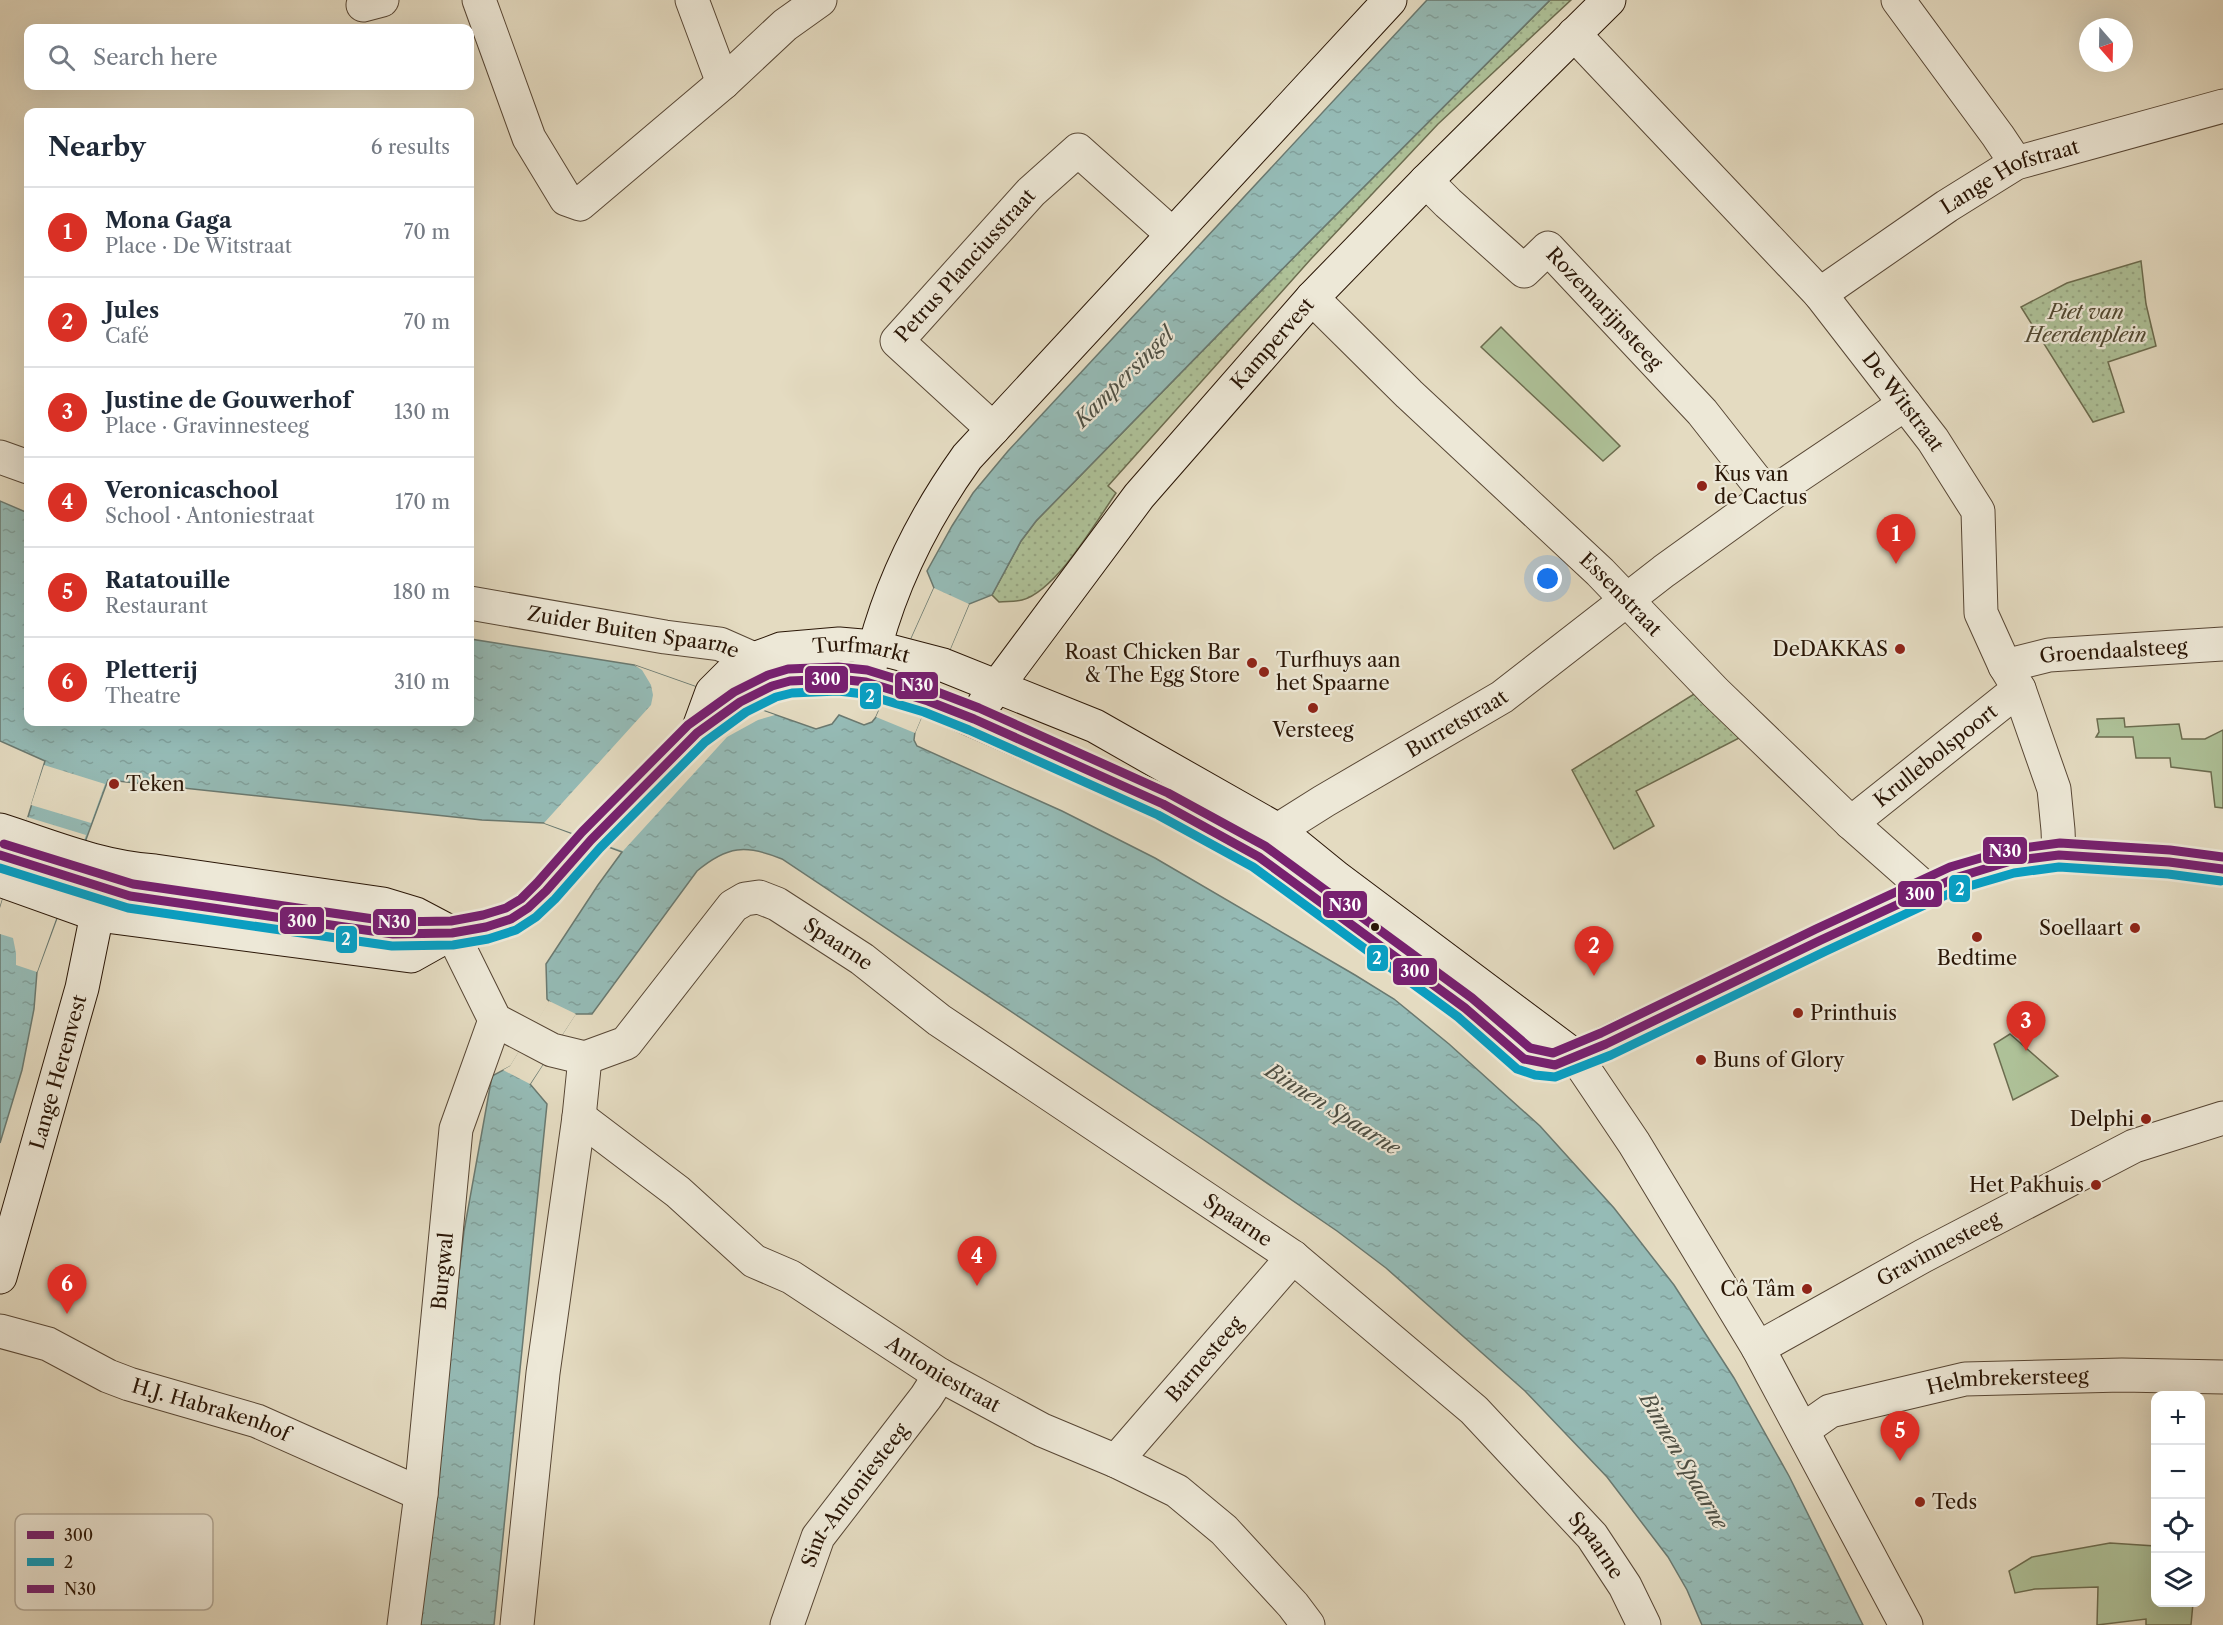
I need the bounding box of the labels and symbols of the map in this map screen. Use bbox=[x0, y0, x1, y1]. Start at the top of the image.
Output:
north arrow bbox=[2079, 18, 2133, 72]
street label: Lange Hofstraat bbox=[1936, 134, 2082, 219]
street label: Petrus Planciusstraat bbox=[890, 184, 1040, 347]
street label: Rozemarijnsteeg bbox=[1541, 242, 1668, 375]
street label: Kampervest bbox=[1226, 293, 1319, 394]
park label: Piet van Heerdenplein bbox=[2023, 300, 2147, 347]
water label: Kampersingel bbox=[1068, 320, 1181, 433]
street label: De Witstraat bbox=[1857, 347, 1949, 456]
place label: Kus van de Cactus bbox=[1714, 462, 1807, 509]
marker: Kus van de Cactus bbox=[1695, 479, 1709, 493]
pin: 1 bbox=[1876, 514, 1916, 564]
street label: Essenstraat bbox=[1575, 547, 1667, 641]
your location bbox=[1533, 564, 1562, 593]
street label: Zuider Buiten Spaarne bbox=[526, 601, 743, 663]
street label: Turfmarkt bbox=[811, 632, 912, 668]
street label: Groendaalsteeg bbox=[2037, 634, 2189, 669]
place label: DeDAKKAS bbox=[1773, 637, 1888, 661]
place label: Roast Chicken Bar & The Egg Store bbox=[1064, 640, 1241, 687]
marker: DeDAKKAS bbox=[1893, 642, 1907, 656]
place label: Turfhuys aan het Spaarne bbox=[1276, 648, 1401, 695]
marker: Roast Chicken Bar & The Egg Store bbox=[1245, 656, 1259, 670]
line badge: 300 bbox=[804, 665, 849, 694]
marker: Turfhuys aan het Spaarne bbox=[1257, 665, 1271, 679]
text: 300 bbox=[811, 669, 841, 689]
line badge: N30 bbox=[894, 671, 939, 700]
text: N30 bbox=[900, 675, 934, 695]
line badge: 2 bbox=[859, 682, 882, 710]
street label: Burretstraat bbox=[1402, 685, 1513, 762]
text: 2 bbox=[865, 686, 875, 706]
street label: Krullebolspoort bbox=[1869, 699, 2002, 812]
marker: Versteeg bbox=[1306, 701, 1320, 715]
place label: Versteeg bbox=[1272, 718, 1354, 742]
place label: Teken bbox=[126, 772, 185, 796]
marker: Teken bbox=[107, 777, 121, 791]
line badge: N30 bbox=[1982, 836, 2028, 865]
text: N30 bbox=[1988, 841, 2022, 861]
line badge: 2 bbox=[1948, 874, 1971, 903]
text: 2 bbox=[1955, 879, 1965, 899]
line badge: 300 bbox=[1897, 880, 1943, 908]
text: 300 bbox=[1905, 884, 1935, 904]
line badge: N30 bbox=[1322, 890, 1368, 919]
text: N30 bbox=[1328, 895, 1362, 915]
line badge: 300 bbox=[279, 906, 325, 935]
line badge: N30 bbox=[372, 908, 417, 936]
text: 300 bbox=[287, 911, 317, 931]
text: N30 bbox=[377, 912, 411, 932]
street label: Spaarne bbox=[799, 913, 878, 975]
place label: Soellaart bbox=[2039, 916, 2123, 940]
unlabelled marker bbox=[1369, 921, 1381, 933]
marker: Soellaart bbox=[2128, 921, 2142, 935]
line badge: 2 bbox=[335, 925, 358, 954]
pin: 2 bbox=[1574, 926, 1614, 976]
text: 2 bbox=[341, 929, 351, 949]
marker: Bedtime bbox=[1970, 930, 1984, 944]
line badge: 2 bbox=[1366, 944, 1389, 972]
place label: Bedtime bbox=[1937, 946, 2017, 970]
text: 2 bbox=[1372, 948, 1382, 968]
line badge: 300 bbox=[1392, 957, 1438, 986]
text: 300 bbox=[1400, 961, 1430, 981]
street label: Lange Herenvest bbox=[25, 992, 91, 1152]
place label: Printhuis bbox=[1810, 1001, 1897, 1025]
pin: 3 bbox=[2006, 1002, 2046, 1051]
marker: Printhuis bbox=[1791, 1006, 1805, 1020]
place label: Buns of Glory bbox=[1713, 1048, 1845, 1072]
marker: Buns of Glory bbox=[1694, 1053, 1708, 1067]
water label: Binnen Spaarne bbox=[1259, 1057, 1406, 1161]
place label: Delphi bbox=[2070, 1107, 2134, 1131]
marker: Delphi bbox=[2139, 1112, 2153, 1126]
place label: Het Pakhuis bbox=[1969, 1173, 2084, 1197]
marker: Het Pakhuis bbox=[2089, 1178, 2103, 1192]
street label: Spaarne bbox=[1199, 1189, 1277, 1252]
street label: Gravinnesteeg bbox=[1873, 1206, 2005, 1291]
street label: Burgwal bbox=[427, 1231, 458, 1311]
pin: 4 bbox=[958, 1236, 996, 1286]
pin: 6 bbox=[48, 1264, 86, 1314]
place label: Cô Tâm bbox=[1720, 1277, 1795, 1301]
marker: Cô Tâm bbox=[1800, 1282, 1814, 1296]
street label: Barnesteeg bbox=[1161, 1311, 1248, 1407]
street label: Antoniestraat bbox=[881, 1330, 1005, 1417]
street label: Helmbrekersteeg bbox=[1924, 1364, 2089, 1400]
street label: H.J. Habrakenhof bbox=[129, 1373, 296, 1447]
water label: Binnen Spaarne bbox=[1634, 1386, 1734, 1535]
pin: 5 bbox=[1880, 1412, 1920, 1461]
street label: Sint-Antoniesteeg bbox=[796, 1418, 914, 1570]
place label: Teds bbox=[1932, 1490, 1977, 1514]
marker: Teds bbox=[1913, 1495, 1927, 1509]
street label: Spaarne bbox=[1564, 1507, 1629, 1583]
legend bbox=[15, 1514, 213, 1610]
text: 300 bbox=[64, 1525, 93, 1545]
text: 2 bbox=[64, 1552, 73, 1572]
text: N30 bbox=[64, 1579, 96, 1599]

